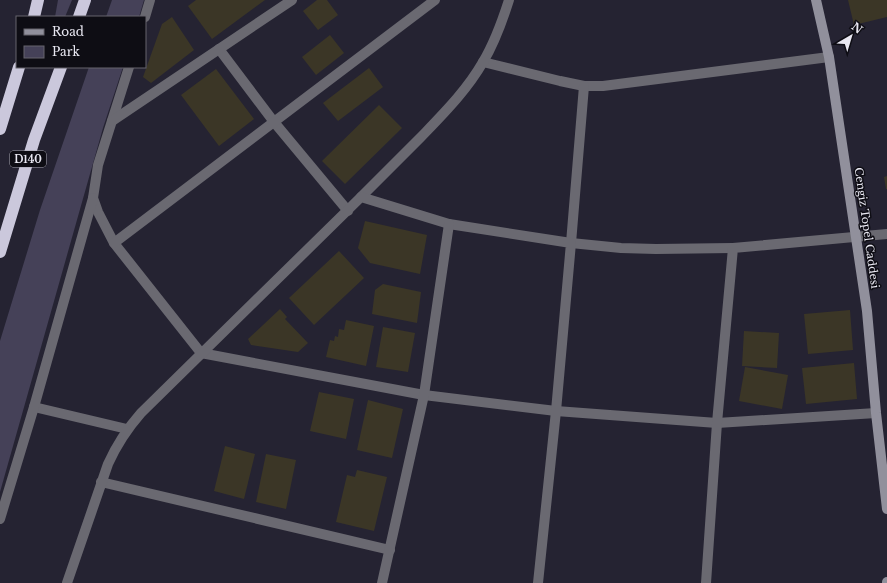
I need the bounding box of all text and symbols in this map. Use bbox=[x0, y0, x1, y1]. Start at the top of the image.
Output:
legend bbox=[16, 16, 146, 68]
north arrow bbox=[831, 16, 871, 56]
text: N bbox=[849, 19, 866, 37]
text: Road bbox=[52, 24, 84, 39]
text: Park bbox=[52, 44, 80, 59]
road number: D140 bbox=[10, 151, 46, 167]
street label: Cengiz Topel Caddesi bbox=[852, 167, 882, 290]

